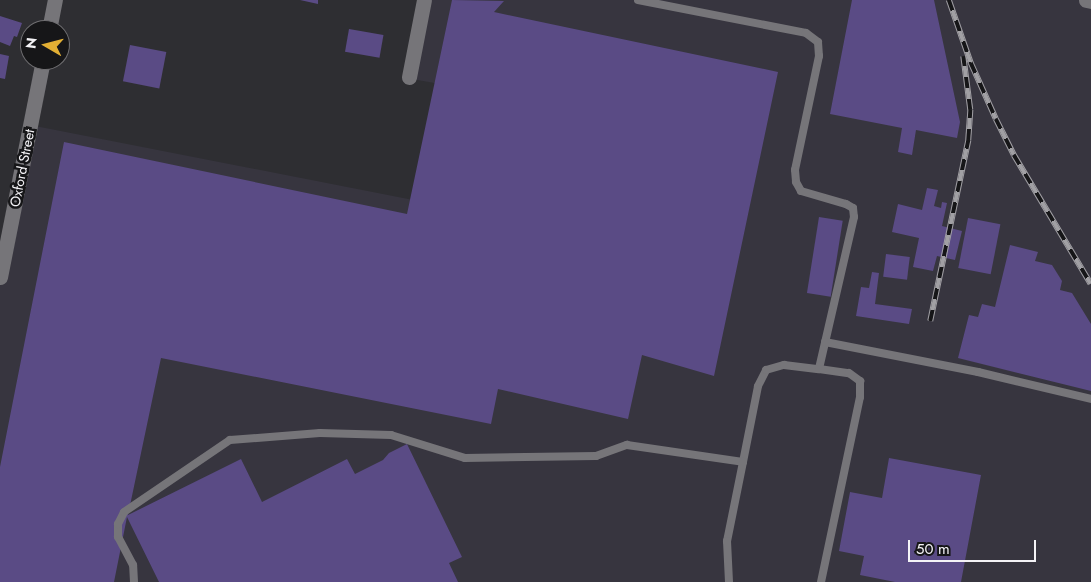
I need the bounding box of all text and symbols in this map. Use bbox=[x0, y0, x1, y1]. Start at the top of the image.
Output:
north arrow bbox=[20, 20, 70, 70]
text: N bbox=[20, 36, 42, 50]
street label: Oxford Street bbox=[6, 128, 38, 208]
scale bar bbox=[911, 530, 1038, 562]
text: 50 m bbox=[916, 538, 950, 560]

